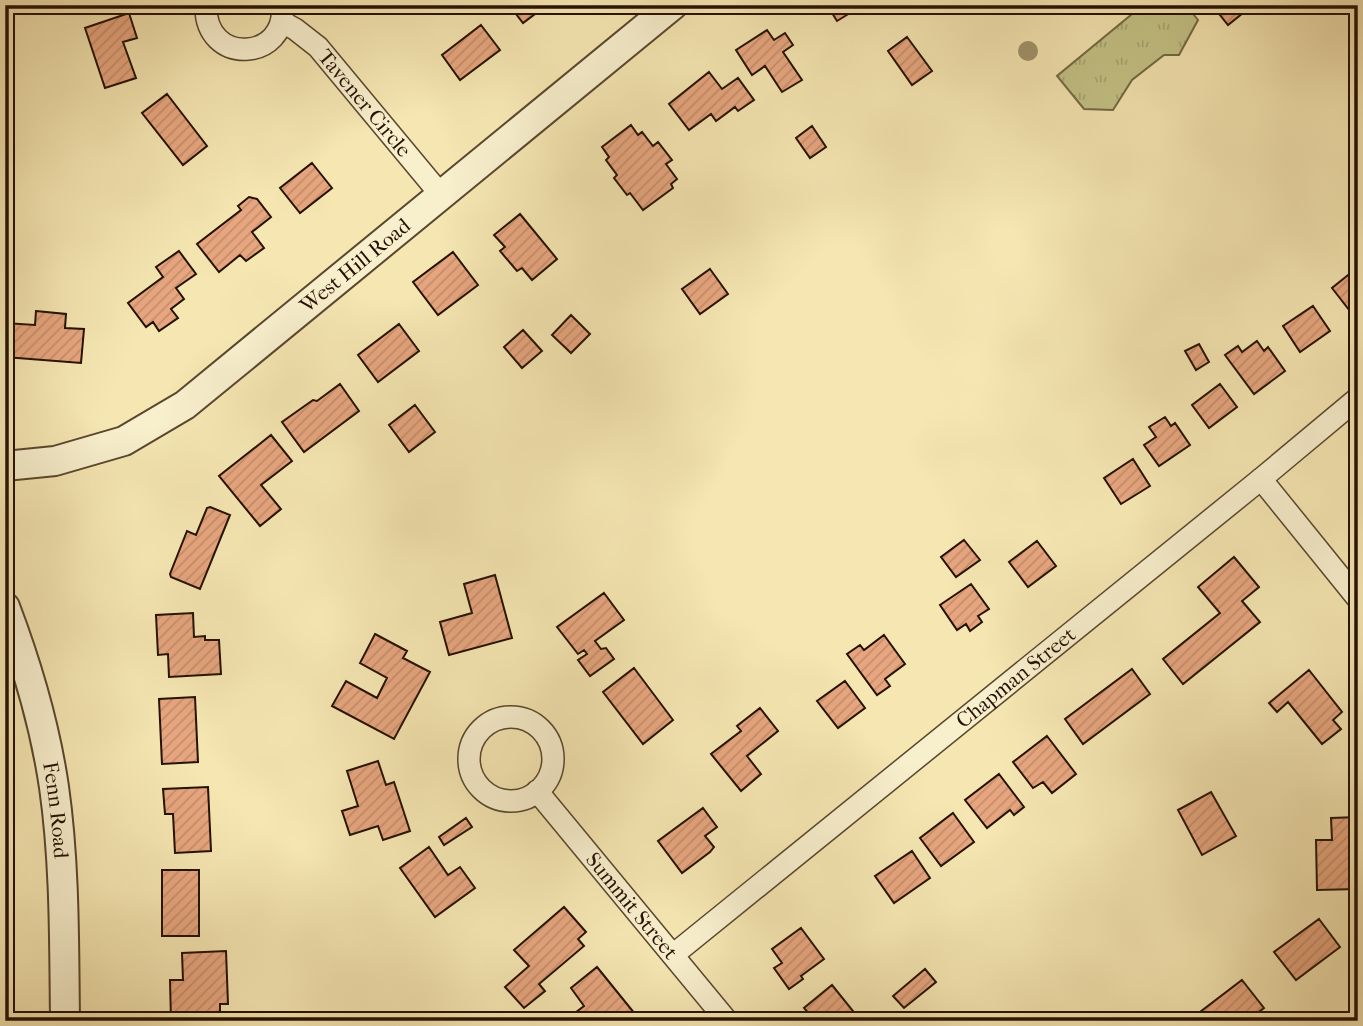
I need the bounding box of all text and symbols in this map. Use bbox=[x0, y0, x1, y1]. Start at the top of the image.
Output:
street label: Tavener Circle bbox=[313, 45, 416, 162]
street label: West Hill Road bbox=[295, 213, 416, 318]
street label: Chapman Street bbox=[951, 622, 1081, 733]
street label: Fenn Road bbox=[38, 760, 73, 860]
street label: Summit Street bbox=[581, 848, 683, 964]

